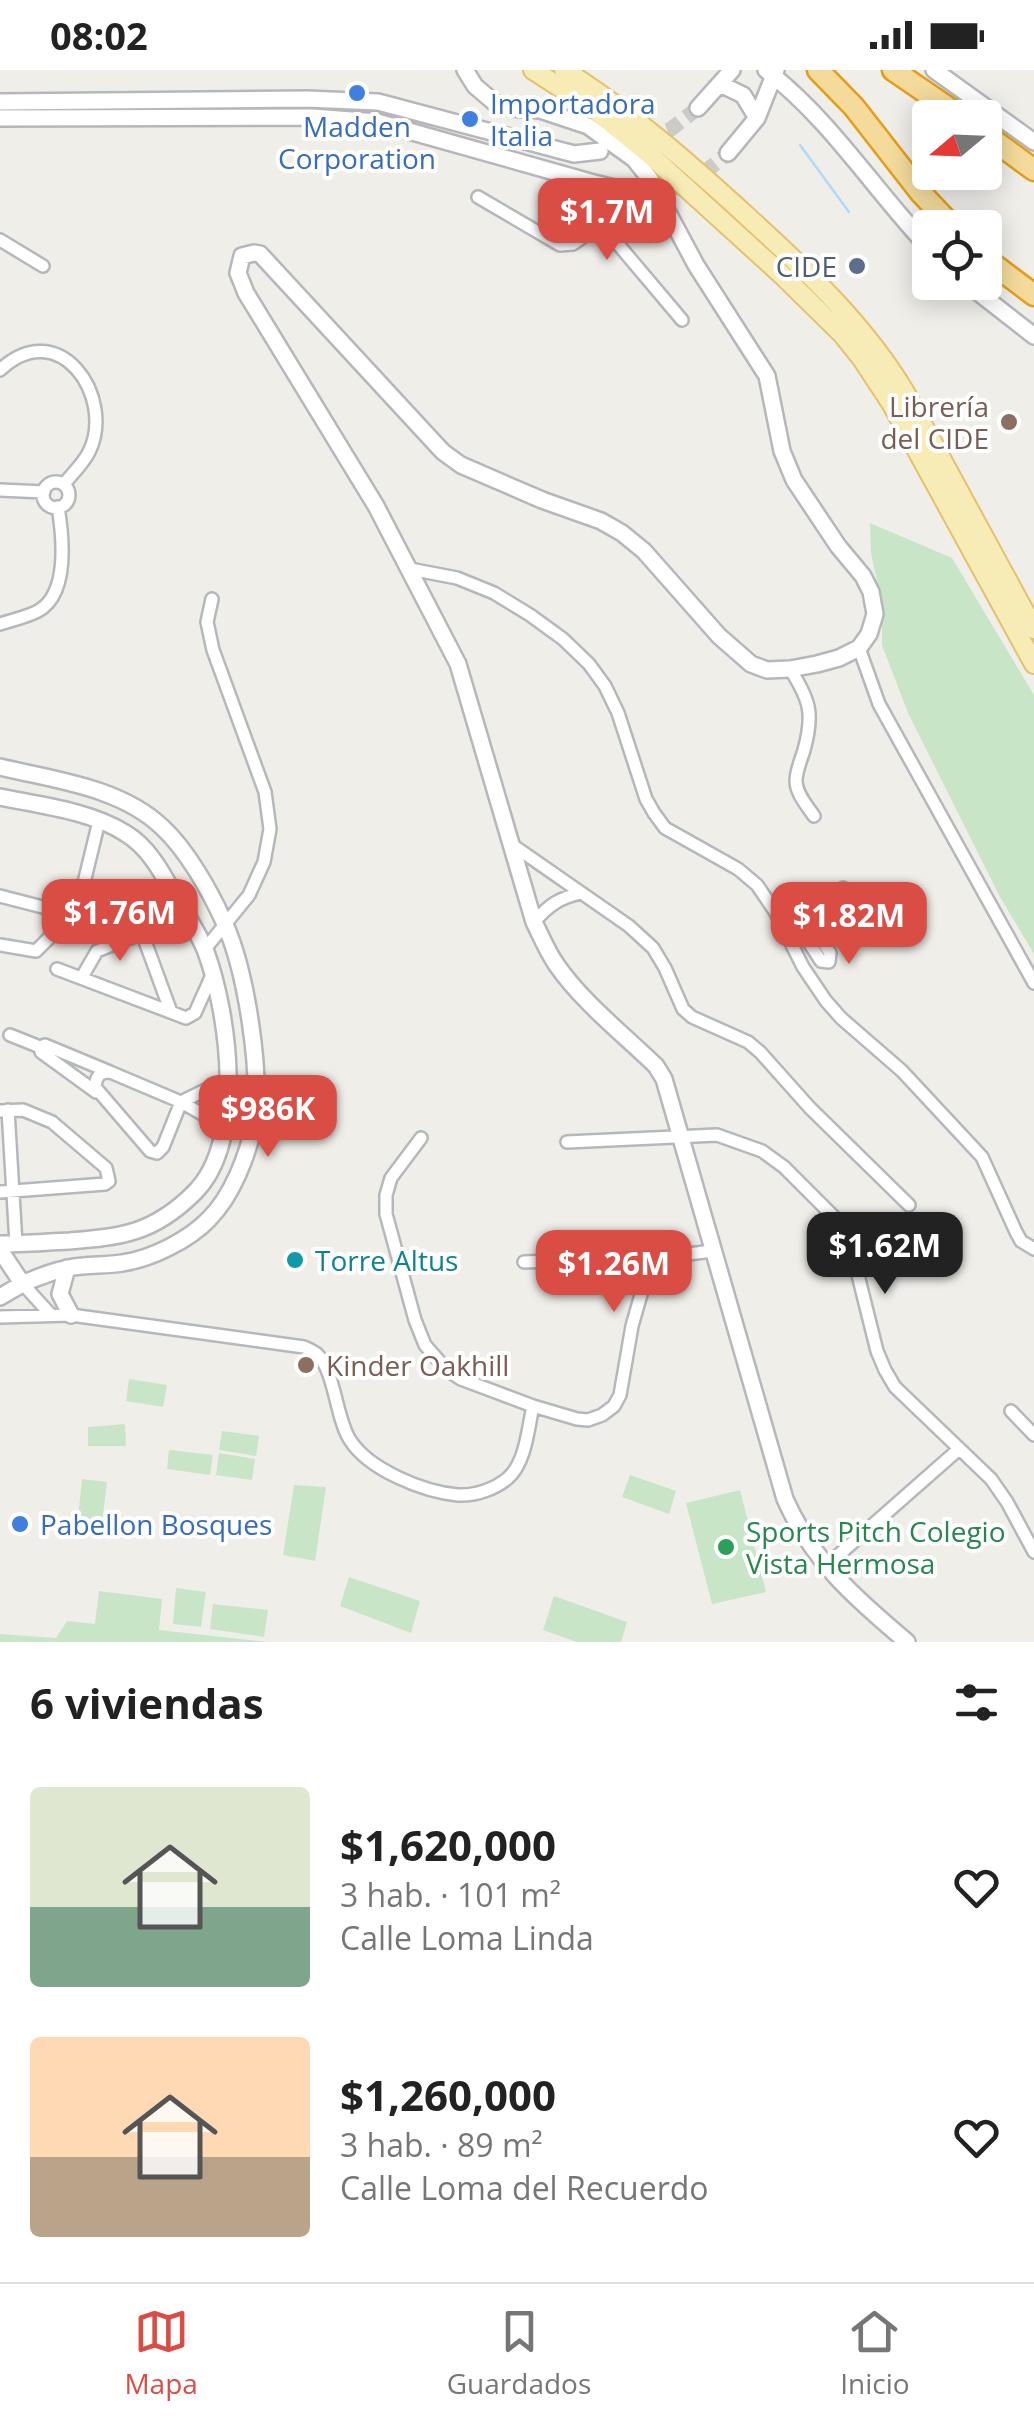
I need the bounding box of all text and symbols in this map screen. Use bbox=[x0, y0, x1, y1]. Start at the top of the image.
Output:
text: 08:02 bbox=[50, 9, 148, 61]
marker: Madden Corporation bbox=[346, 82, 368, 104]
place label: Importadora Italia bbox=[490, 84, 656, 154]
north arrow bbox=[912, 100, 1002, 190]
map controls bbox=[912, 100, 1002, 300]
place label: Madden Corporation bbox=[278, 107, 436, 177]
marker: Importadora Italia bbox=[459, 108, 481, 130]
pin: $1.7M bbox=[537, 178, 677, 263]
text: $1.7M bbox=[560, 189, 654, 232]
button: locate bbox=[912, 210, 1002, 300]
place label: CIDE bbox=[776, 247, 837, 285]
marker: CIDE bbox=[846, 255, 868, 277]
place label: Librería del CIDE bbox=[880, 387, 989, 457]
marker: Librería del CIDE bbox=[998, 411, 1020, 433]
pin: $1.76M bbox=[39, 879, 201, 964]
pin: $1.82M bbox=[768, 882, 930, 967]
text: $1.76M bbox=[64, 890, 176, 933]
text: $1.82M bbox=[793, 893, 905, 936]
pin: $986K bbox=[198, 1075, 338, 1160]
text: $986K bbox=[221, 1086, 315, 1129]
pin: $1.62M bbox=[804, 1212, 966, 1297]
text: $1.62M bbox=[829, 1223, 941, 1266]
pin: $1.26M bbox=[533, 1230, 695, 1315]
place label: Torre Altus bbox=[315, 1241, 458, 1279]
text: $1.26M bbox=[558, 1241, 670, 1284]
marker: Torre Altus bbox=[284, 1249, 306, 1271]
place label: Kinder Oakhill bbox=[326, 1346, 509, 1384]
marker: Kinder Oakhill bbox=[295, 1354, 317, 1376]
place label: Pabellon Bosques bbox=[40, 1505, 272, 1543]
place label: Sports Pitch Colegio Vista Hermosa bbox=[746, 1512, 1006, 1582]
marker: Pabellon Bosques bbox=[9, 1513, 31, 1535]
marker: Sports Pitch Colegio Vista Hermosa bbox=[715, 1536, 737, 1558]
text: 6 viviendas bbox=[30, 1674, 264, 1731]
icon: filters bbox=[949, 1675, 1004, 1730]
text: $1,620,000 bbox=[340, 1816, 556, 1873]
icon: home bbox=[110, 1827, 230, 1947]
icon: heart bbox=[949, 1860, 1004, 1915]
text: 3 hab. · 101 m² bbox=[340, 1873, 561, 1916]
text: Calle Loma Linda bbox=[340, 1916, 594, 1959]
text: $1,260,000 bbox=[340, 2066, 556, 2123]
icon: home bbox=[110, 2077, 230, 2197]
icon: heart bbox=[949, 2110, 1004, 2165]
text: 3 hab. · 89 m² bbox=[340, 2123, 543, 2166]
text: Calle Loma del Recuerdo bbox=[340, 2166, 709, 2209]
tab: Mapa bbox=[124, 2304, 198, 2402]
tab: Guardados bbox=[447, 2304, 591, 2402]
tab: Inicio bbox=[840, 2304, 910, 2402]

